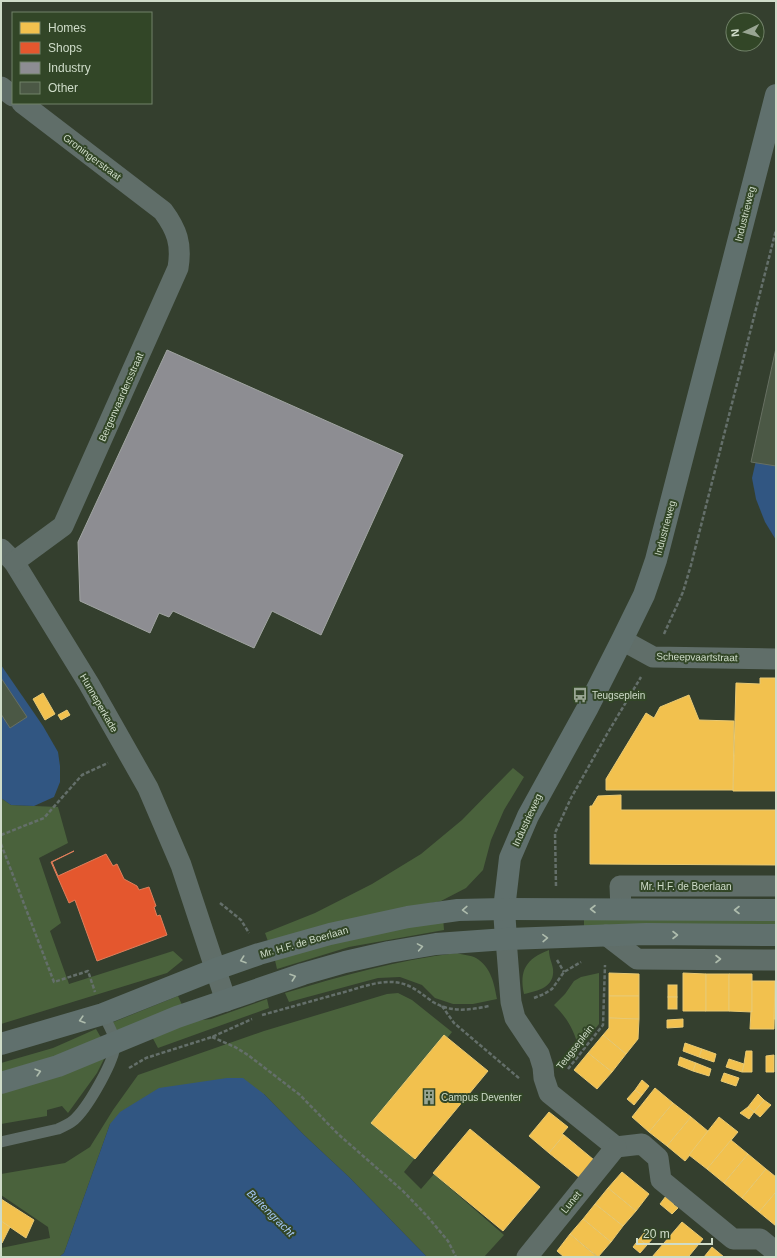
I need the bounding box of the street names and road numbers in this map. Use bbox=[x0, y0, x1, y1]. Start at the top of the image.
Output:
street label: Groningerstraat bbox=[61, 132, 123, 182]
street label: Industrieweg bbox=[733, 185, 757, 243]
street label: Bergenvaardersstraat bbox=[96, 351, 146, 443]
street label: Industrieweg bbox=[652, 499, 678, 557]
street label: Scheepvaartstraat bbox=[656, 651, 738, 663]
street label: Hunneperkade bbox=[78, 672, 120, 735]
street label: Industrieweg bbox=[510, 792, 544, 848]
street label: Mr. H.F. de Boerlaan bbox=[640, 881, 732, 892]
street label: Mr. H.F. de Boerlaan bbox=[259, 924, 349, 960]
street label: Teugseplein bbox=[554, 1023, 596, 1071]
street label: Lunet bbox=[559, 1189, 583, 1215]

